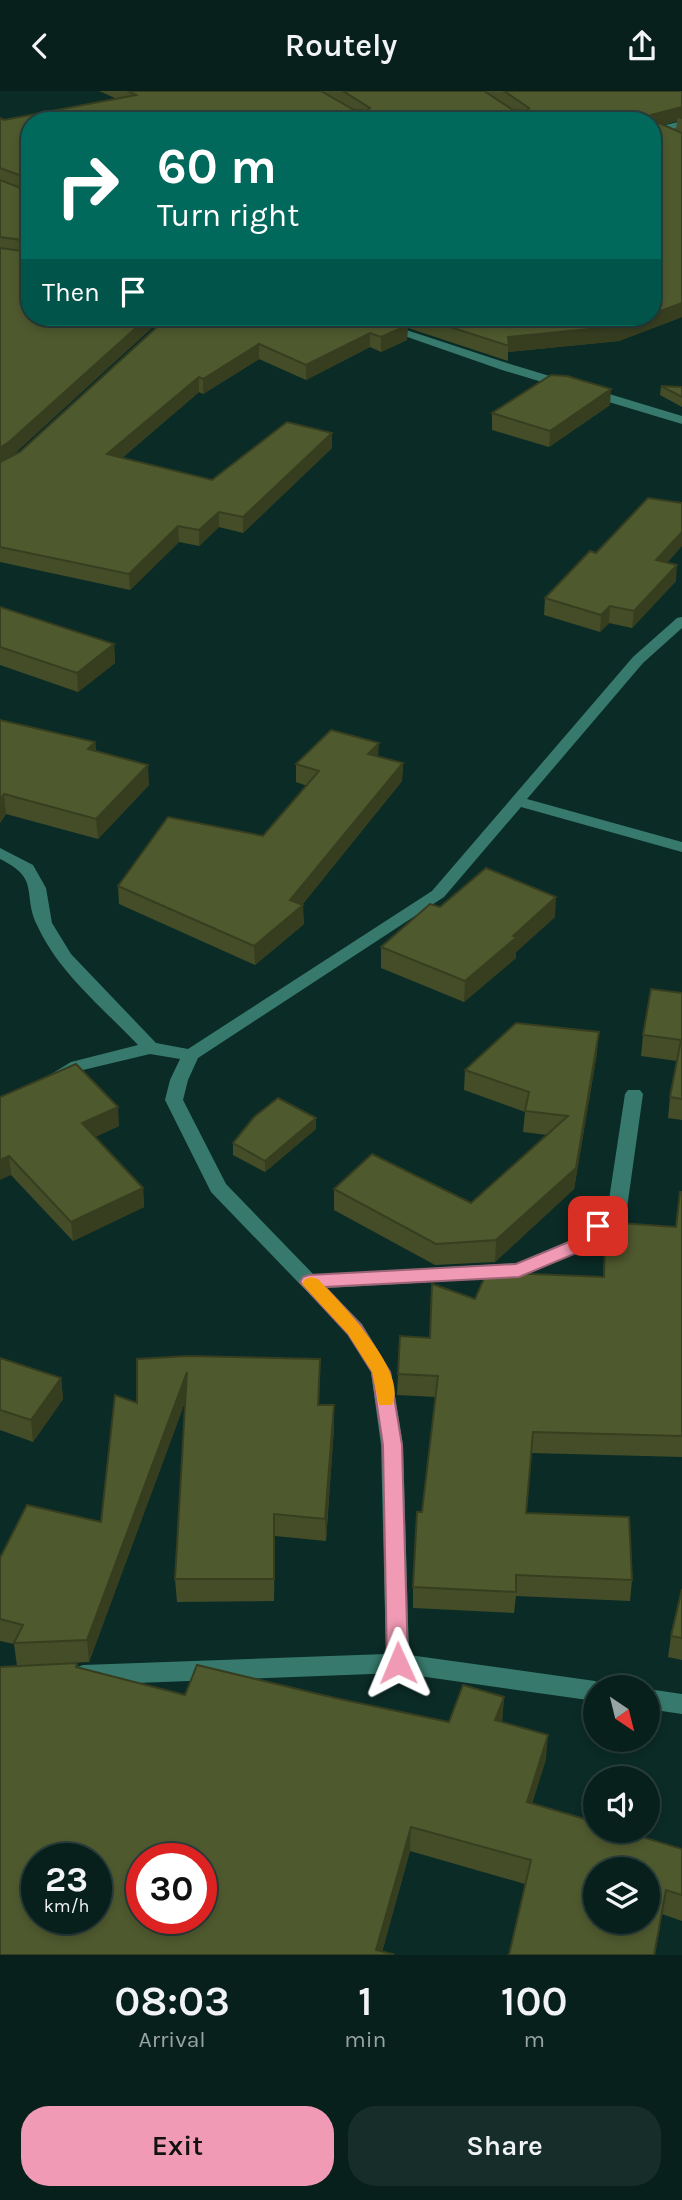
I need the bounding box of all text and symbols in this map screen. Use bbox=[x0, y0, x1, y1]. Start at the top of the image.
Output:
icon: back bbox=[21, 27, 59, 65]
text: Routely bbox=[285, 27, 397, 64]
icon: share bbox=[623, 27, 661, 65]
text: 60 m bbox=[157, 138, 277, 195]
icon: right bbox=[42, 140, 133, 231]
text: Turn right bbox=[157, 197, 299, 234]
icon: arrive bbox=[114, 273, 152, 311]
text: Then bbox=[42, 277, 100, 308]
pin bbox=[568, 1196, 628, 1256]
icon: arrive bbox=[579, 1207, 617, 1245]
position arrow bbox=[361, 1626, 435, 1700]
north arrow bbox=[583, 1675, 660, 1752]
map controls bbox=[583, 1675, 660, 1934]
button: sound bbox=[583, 1766, 660, 1843]
speed limit sign: 30 bbox=[126, 1843, 217, 1934]
button: layers bbox=[583, 1857, 660, 1934]
text: 23 bbox=[45, 1859, 88, 1900]
text: km/h bbox=[44, 1895, 89, 1917]
text: 08:03 bbox=[114, 1976, 230, 2026]
text: 1 bbox=[358, 1976, 373, 2026]
text: 100 bbox=[501, 1976, 568, 2026]
text: Arrival bbox=[138, 2026, 206, 2053]
text: min bbox=[344, 2026, 387, 2053]
text: m bbox=[523, 2026, 545, 2053]
button: Exit bbox=[21, 2106, 334, 2186]
button: Share bbox=[348, 2106, 661, 2186]

